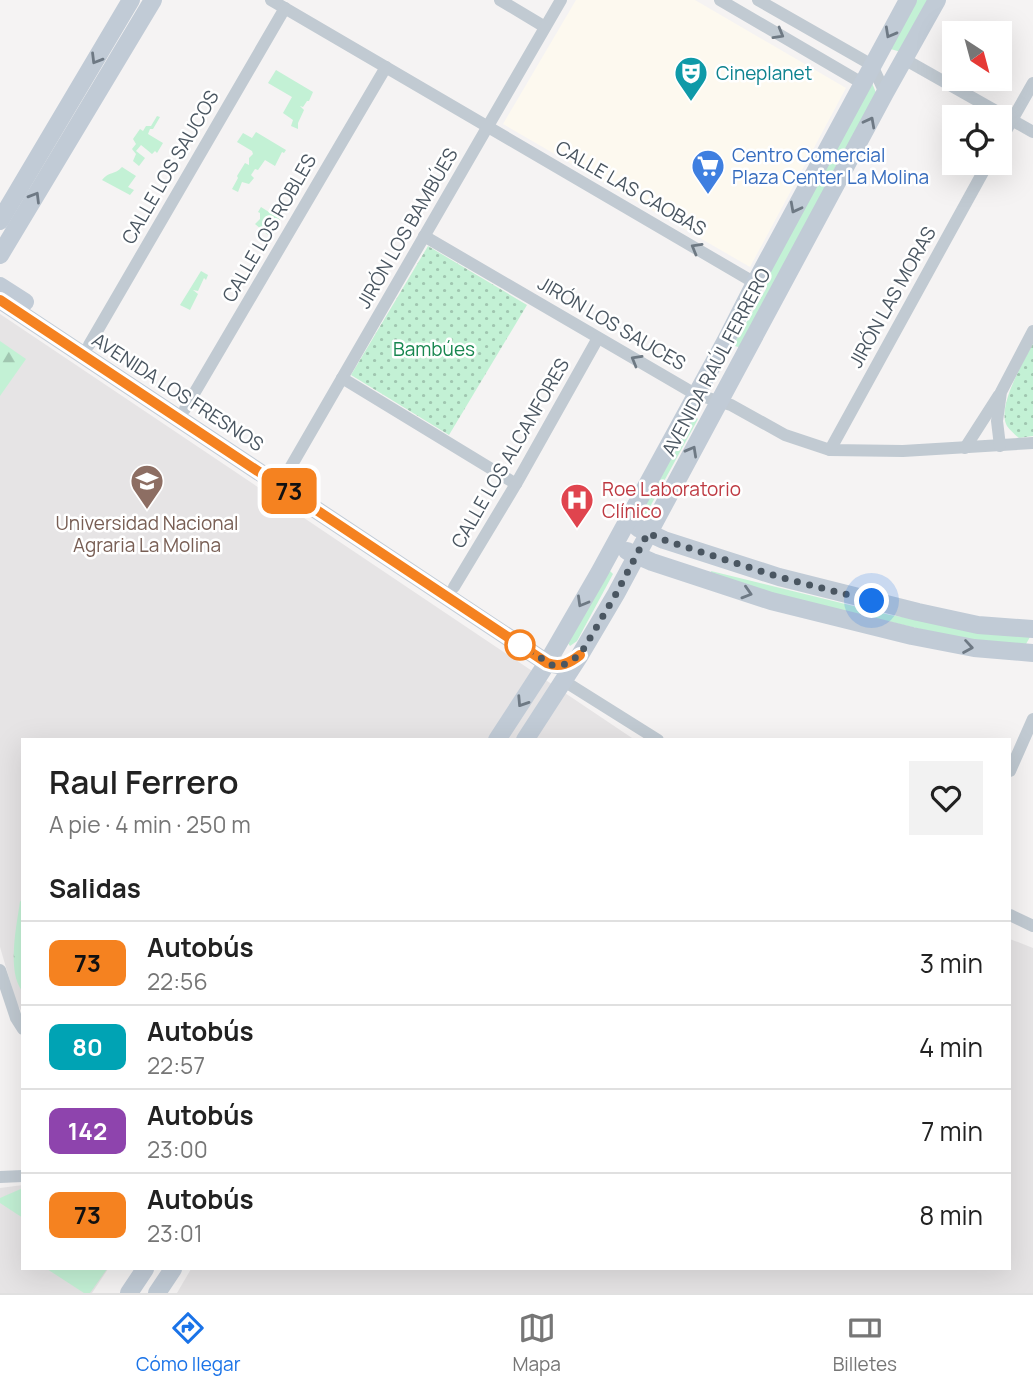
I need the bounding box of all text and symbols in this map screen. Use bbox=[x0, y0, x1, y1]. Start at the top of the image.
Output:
north arrow bbox=[942, 21, 1012, 91]
map controls bbox=[942, 21, 1012, 175]
one-way arrow bbox=[885, 25, 898, 38]
one-way arrow bbox=[771, 26, 784, 39]
one-way arrow bbox=[92, 51, 105, 64]
theatre icon: Cineplanet bbox=[672, 54, 710, 103]
place label: Cineplanet bbox=[716, 60, 812, 86]
street label: CALLE LOS SAUCOS bbox=[115, 85, 225, 249]
button: locate bbox=[942, 105, 1012, 175]
one-way arrow bbox=[861, 116, 875, 129]
street label: CALLE LAS CAOBAS bbox=[551, 134, 711, 242]
place label: Centro Comercial Plaza Center La Molina bbox=[732, 142, 929, 190]
street label: JIRÓN LOS BAMBÚES bbox=[350, 143, 464, 313]
supermarket icon: Centro Comercial Plaza Center La Molina bbox=[689, 147, 727, 196]
street label: CALLE LOS ROBLES bbox=[216, 149, 322, 307]
one-way arrow bbox=[27, 191, 40, 204]
one-way arrow bbox=[790, 201, 803, 213]
street label: JIRÓN LAS MORAS bbox=[842, 221, 942, 372]
one-way arrow bbox=[691, 243, 704, 256]
street label: AVENIDA RAÚL FERRERO bbox=[655, 263, 777, 460]
street label: JIRÓN LOS SAUCES bbox=[533, 270, 691, 376]
street label: AVENIDA LOS FRESNOS bbox=[87, 327, 269, 457]
park label: Bambúes bbox=[393, 336, 475, 362]
street label: CALLE LOS ALCANFORES bbox=[445, 353, 575, 553]
one-way arrow bbox=[631, 355, 644, 368]
one-way arrow bbox=[684, 446, 697, 458]
school or university icon: Universidad Nacional Agraria La Molina bbox=[128, 462, 166, 511]
line badge: 73 bbox=[258, 468, 320, 514]
text: 73 bbox=[276, 474, 302, 507]
place label: Roe Laboratorio Clínico bbox=[602, 476, 741, 524]
hospital icon: Roe Laboratorio Clínico bbox=[558, 481, 596, 530]
place label: Universidad Nacional Agraria La Molina bbox=[56, 510, 238, 558]
your location bbox=[854, 583, 889, 618]
one-way arrow bbox=[741, 585, 753, 600]
one-way arrow bbox=[577, 595, 590, 607]
unlabelled marker bbox=[505, 630, 535, 660]
one-way arrow bbox=[962, 639, 974, 654]
one-way arrow bbox=[518, 694, 531, 707]
text: Raul Ferrero bbox=[49, 759, 239, 804]
button: heart bbox=[909, 761, 983, 835]
text: A pie · 4 min · 250 m bbox=[49, 808, 251, 840]
text: Salidas bbox=[49, 870, 141, 906]
text: Autobús bbox=[147, 929, 254, 965]
text: 3 min bbox=[920, 945, 983, 981]
text: 73 bbox=[74, 946, 101, 979]
text: 22:56 bbox=[147, 965, 208, 997]
text: Autobús bbox=[147, 1013, 254, 1049]
text: 4 min bbox=[919, 1029, 983, 1065]
text: 80 bbox=[72, 1030, 103, 1063]
text: 22:57 bbox=[147, 1049, 205, 1081]
text: Autobús bbox=[147, 1097, 254, 1133]
text: 7 min bbox=[921, 1113, 983, 1149]
text: 142 bbox=[68, 1114, 107, 1147]
text: 23:00 bbox=[147, 1133, 208, 1165]
text: Autobús bbox=[147, 1181, 254, 1217]
text: 8 min bbox=[919, 1197, 983, 1233]
text: 73 bbox=[74, 1198, 101, 1231]
text: 23:01 bbox=[147, 1217, 203, 1249]
tab: Cómo llegar bbox=[136, 1309, 241, 1377]
tab: Mapa bbox=[512, 1309, 561, 1377]
tab: Billetes bbox=[833, 1309, 897, 1377]

